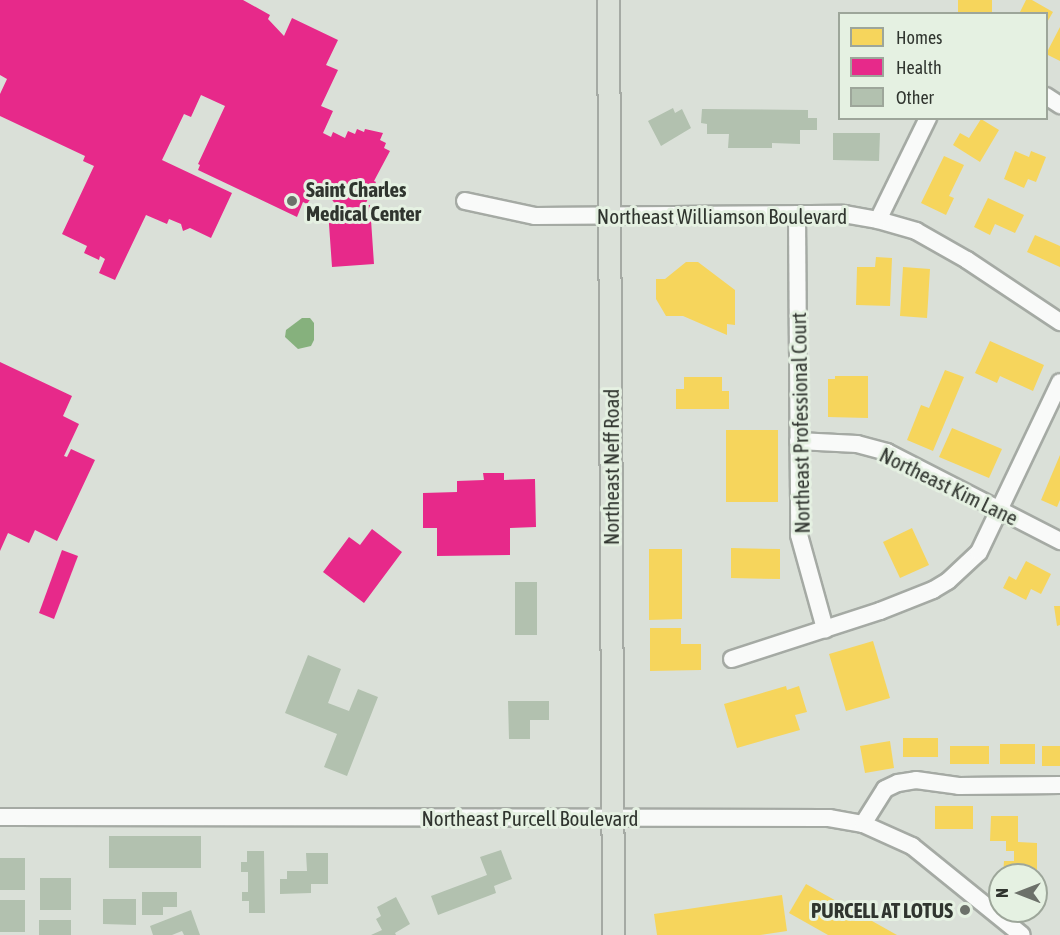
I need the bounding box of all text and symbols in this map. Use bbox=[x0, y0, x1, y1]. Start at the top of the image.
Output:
legend bbox=[838, 12, 1048, 120]
text: Homes bbox=[896, 27, 942, 48]
text: Health bbox=[896, 57, 942, 78]
text: Other bbox=[896, 87, 934, 108]
place label: Saint Charles Medical Center bbox=[306, 176, 421, 226]
marker: Saint Charles Medical Center bbox=[283, 192, 301, 210]
street label: Northeast Williamson Boulevard bbox=[597, 203, 847, 229]
street label: Northeast Professional Court bbox=[785, 312, 815, 534]
street label: Northeast Neff Road bbox=[598, 389, 624, 545]
street label: Northeast Kim Lane bbox=[876, 442, 1022, 530]
street label: Northeast Purcell Boulevard bbox=[421, 805, 639, 831]
north arrow bbox=[988, 863, 1048, 923]
text: N bbox=[993, 888, 1011, 898]
place label: PURCELL AT LOTUS bbox=[811, 897, 953, 923]
marker: PURCELL AT LOTUS bbox=[958, 903, 972, 917]

